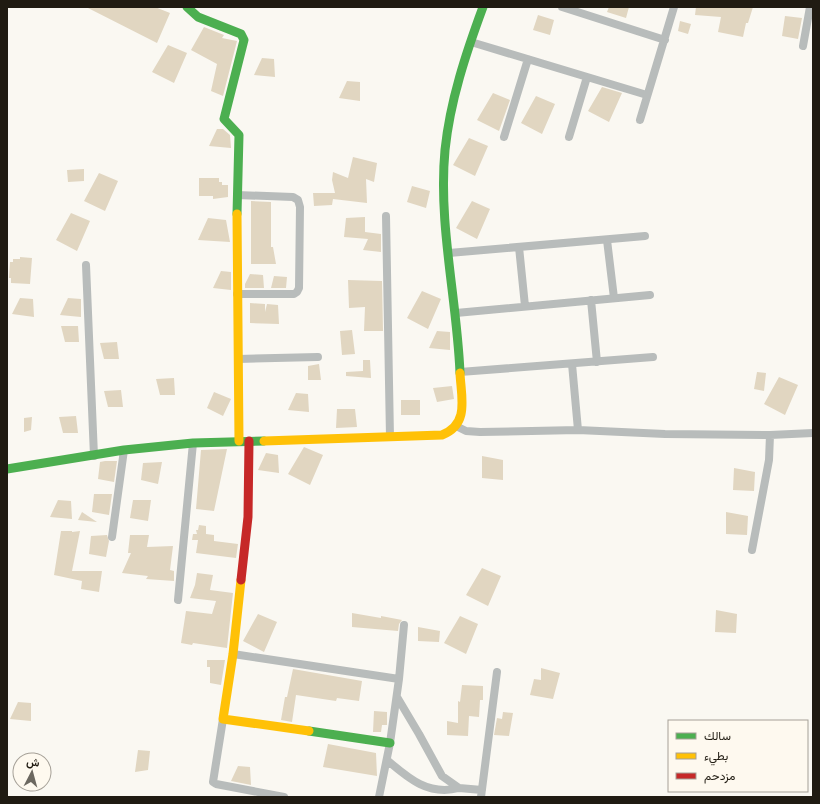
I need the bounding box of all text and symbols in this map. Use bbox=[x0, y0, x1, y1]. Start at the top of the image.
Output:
legend bbox=[668, 720, 808, 792]
text: سالك bbox=[704, 729, 731, 745]
text: بطيء bbox=[704, 749, 728, 766]
north arrow bbox=[12, 752, 52, 792]
text: ش bbox=[26, 755, 40, 771]
text: مزدحم bbox=[704, 769, 735, 785]

